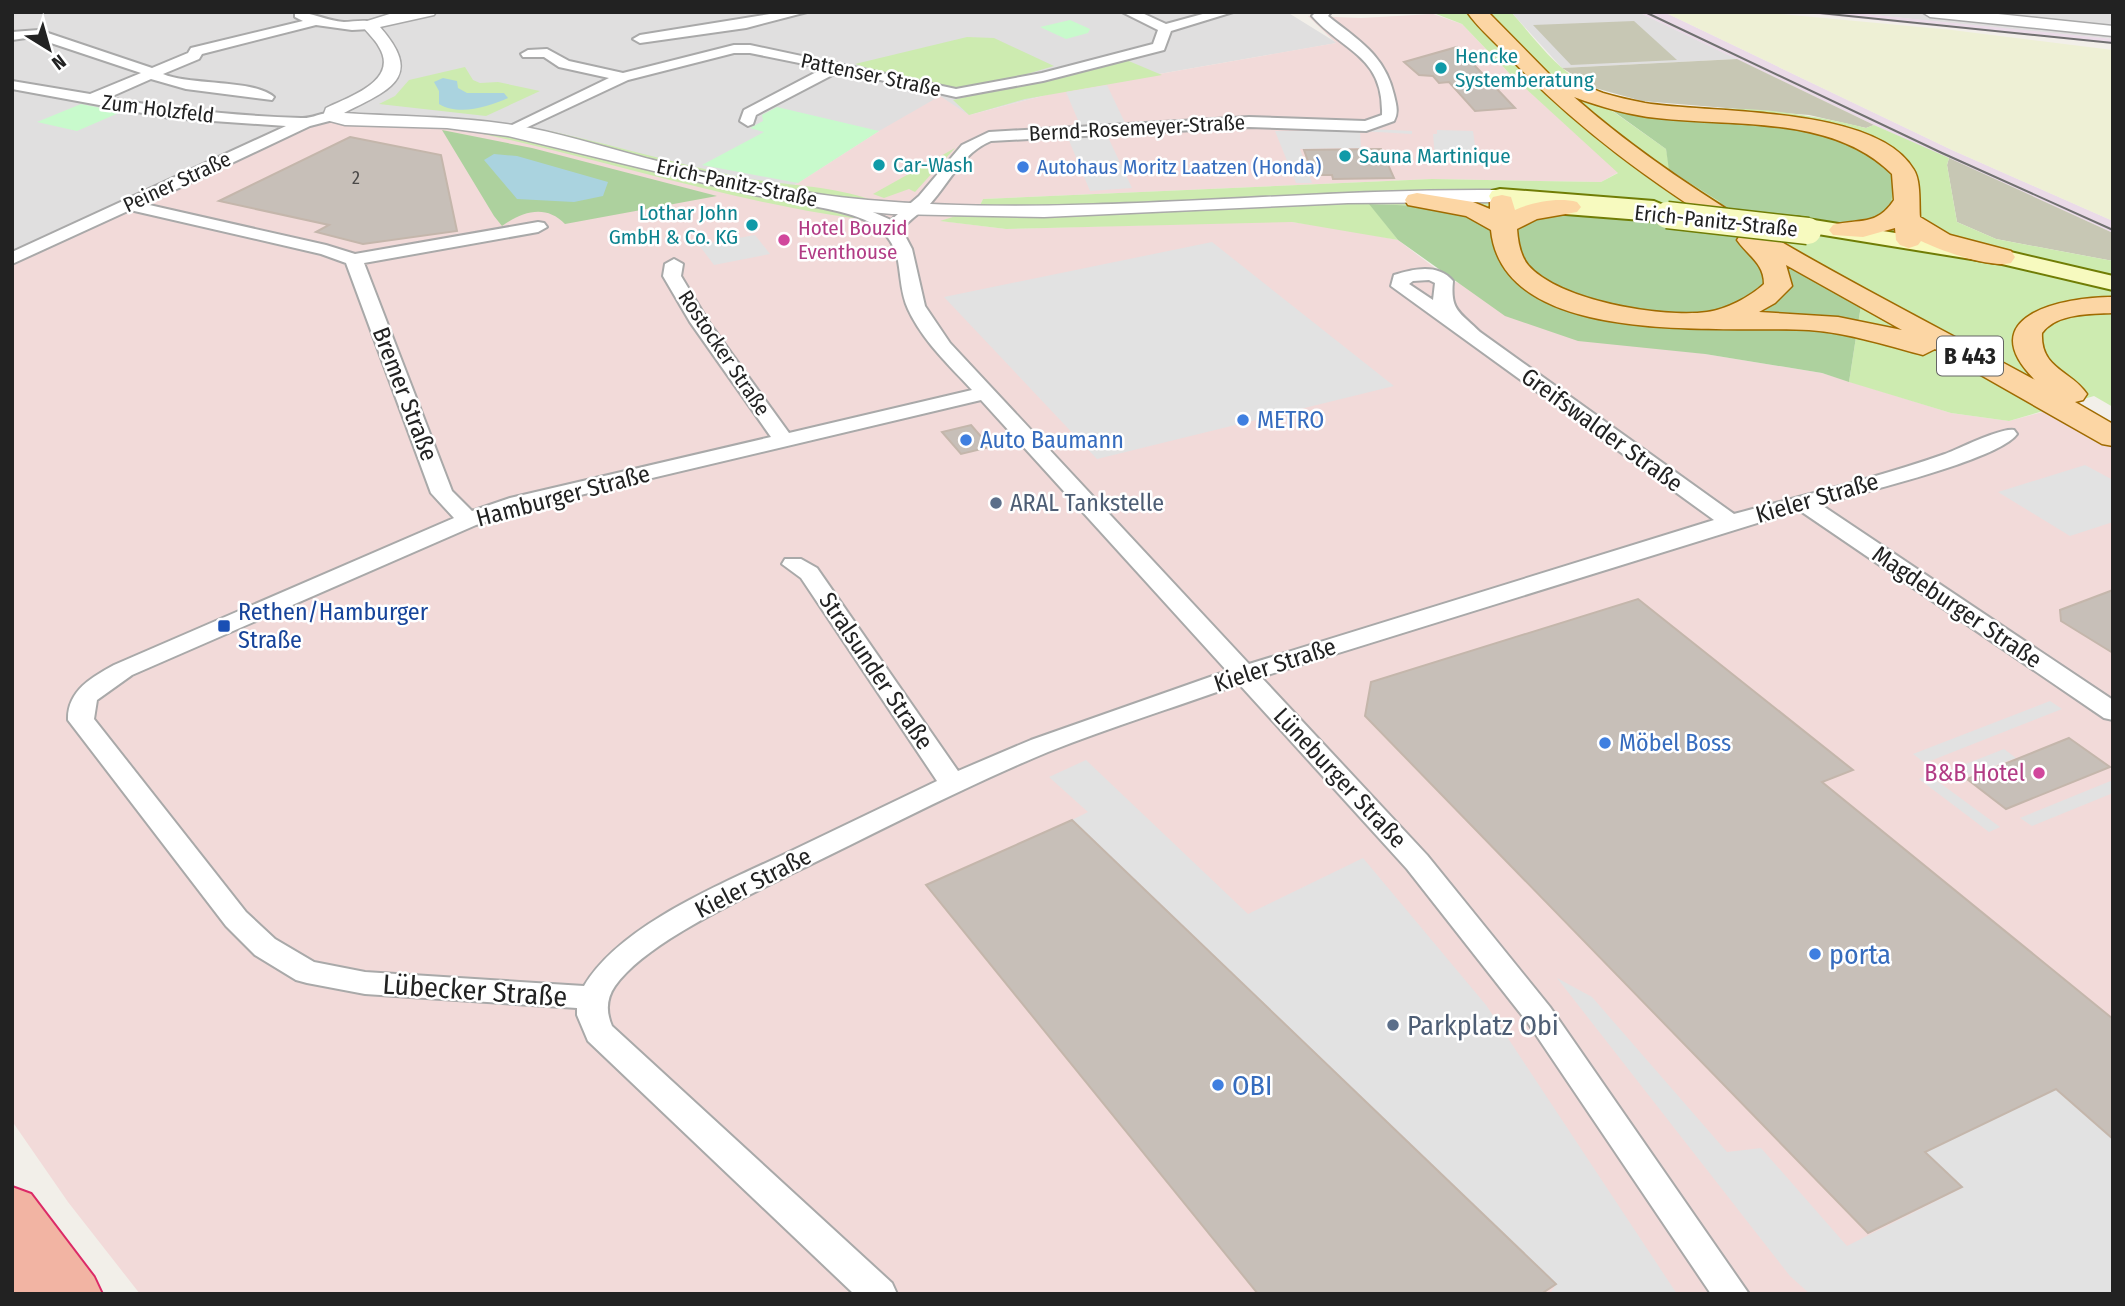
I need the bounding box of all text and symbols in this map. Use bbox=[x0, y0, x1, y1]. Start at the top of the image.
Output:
north arrow bbox=[14, 14, 84, 84]
place label: Hencke Systemberatung bbox=[1455, 43, 1594, 93]
street label: Pattenser Straße bbox=[799, 47, 943, 103]
text: N bbox=[47, 50, 70, 75]
marker: Hencke Systemberatung bbox=[1433, 60, 1449, 76]
street label: Zum Holzfeld bbox=[100, 89, 216, 129]
street label: Bernd-Rosemeyer-Straße bbox=[1028, 109, 1246, 147]
place label: Sauna Martinique bbox=[1359, 143, 1511, 169]
street label: Peiner Straße bbox=[119, 146, 235, 218]
marker: Sauna Martinique bbox=[1337, 148, 1353, 164]
place label: Car-Wash bbox=[893, 152, 973, 178]
street label: Erich-Panitz-Straße bbox=[654, 153, 820, 213]
place label: Autohaus Moritz Laatzen (Honda) bbox=[1037, 154, 1321, 180]
marker: Car-Wash bbox=[871, 157, 887, 173]
marker: Autohaus Moritz Laatzen (Honda) bbox=[1015, 159, 1031, 175]
house number: 2 bbox=[352, 167, 360, 189]
place label: Lothar John GmbH & Co. KG bbox=[609, 200, 738, 250]
street label: Erich-Panitz-Straße bbox=[1633, 200, 1799, 242]
place label: Hotel Bouzid Eventhouse bbox=[798, 215, 908, 265]
marker: Lothar John GmbH & Co. KG bbox=[744, 217, 760, 233]
marker: Hotel Bouzid Eventhouse bbox=[776, 232, 792, 248]
street label: Rostocker Straße bbox=[672, 285, 776, 421]
street label: Bremer Straße bbox=[367, 323, 443, 465]
road number: B 443 bbox=[1937, 336, 2003, 376]
street label: Greifswalder Straße bbox=[1516, 362, 1688, 498]
place label: METRO bbox=[1257, 406, 1324, 434]
marker: METRO bbox=[1235, 412, 1251, 428]
place label: Auto Baumann bbox=[980, 426, 1124, 454]
marker: Auto Baumann bbox=[958, 432, 974, 448]
street label: Hamburger Straße bbox=[473, 459, 653, 533]
street label: Kieler Straße bbox=[1752, 467, 1882, 529]
place label: ARAL Tankstelle bbox=[1010, 489, 1164, 517]
marker: ARAL Tankstelle bbox=[988, 495, 1004, 511]
street label: Magdeburger Straße bbox=[1867, 540, 2047, 674]
street label: Stralsunder Straße bbox=[813, 587, 939, 755]
place label: Rethen/Hamburger Straße bbox=[238, 598, 429, 654]
marker: Rethen/Hamburger Straße bbox=[216, 618, 232, 634]
street label: Kieler Straße bbox=[1211, 632, 1339, 698]
street label: Lüneburger Straße bbox=[1268, 702, 1412, 854]
place label: Möbel Boss bbox=[1619, 729, 1731, 757]
marker: Möbel Boss bbox=[1597, 735, 1613, 751]
place label: B&B Hotel bbox=[1924, 759, 2025, 787]
marker: B&B Hotel bbox=[2031, 765, 2047, 781]
street label: Kieler Straße bbox=[690, 842, 816, 924]
place label: porta bbox=[1829, 938, 1891, 971]
marker: porta bbox=[1807, 946, 1823, 962]
street label: Lübecker Straße bbox=[382, 968, 568, 1013]
place label: Parkplatz Obi bbox=[1407, 1009, 1559, 1042]
marker: Parkplatz Obi bbox=[1385, 1017, 1401, 1033]
place label: OBI bbox=[1232, 1069, 1272, 1102]
marker: OBI bbox=[1210, 1077, 1226, 1093]

